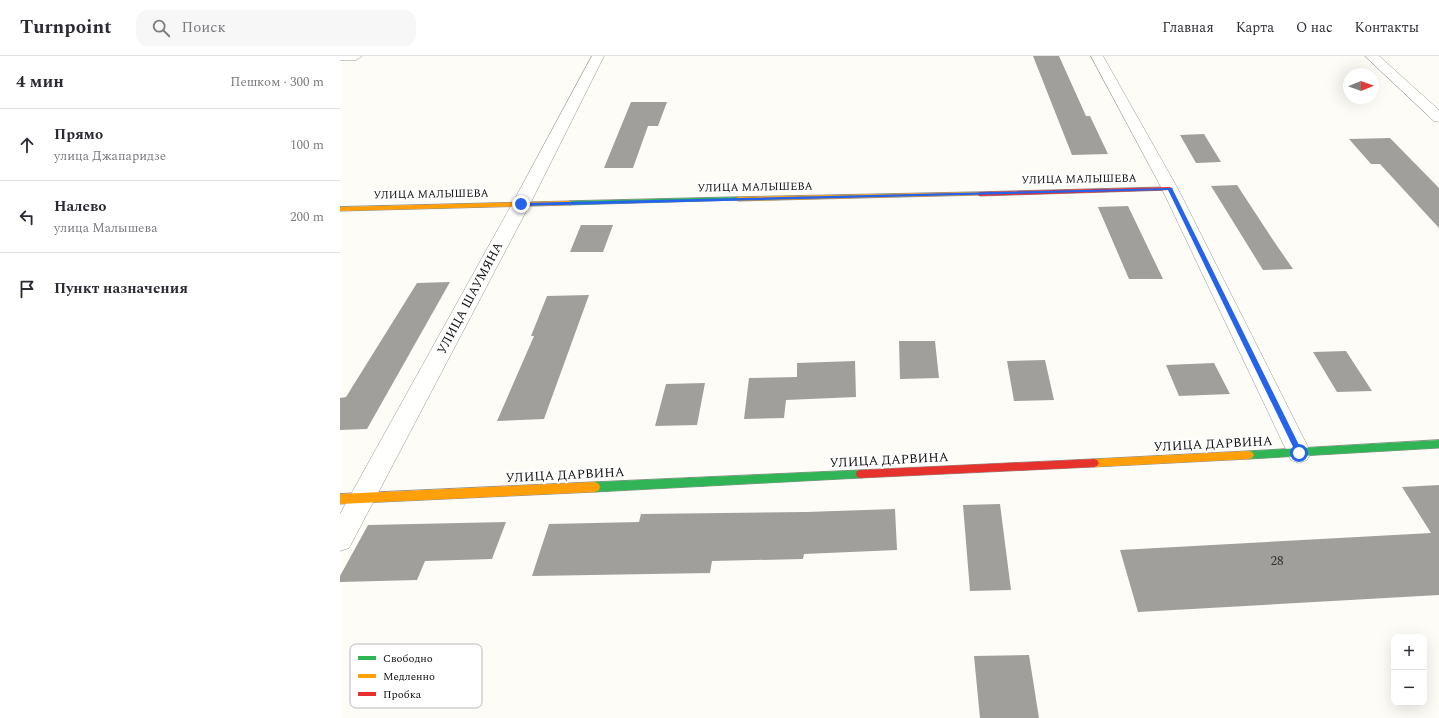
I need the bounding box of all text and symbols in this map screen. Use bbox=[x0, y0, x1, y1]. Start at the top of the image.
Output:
search box bbox=[136, 10, 416, 46]
text: Turnpoint bbox=[20, 13, 112, 42]
text: Поиск bbox=[182, 16, 226, 39]
icon: search bbox=[150, 17, 172, 39]
text: Главная bbox=[1162, 17, 1214, 38]
text: Карта bbox=[1236, 17, 1274, 38]
text: О нас bbox=[1296, 17, 1333, 38]
text: Контакты bbox=[1355, 17, 1419, 38]
north arrow bbox=[1343, 68, 1379, 104]
text: 4 мин bbox=[16, 69, 64, 95]
text: Пешком · 300 m bbox=[230, 72, 324, 92]
text: Прямо bbox=[54, 123, 103, 146]
icon: ahead bbox=[16, 134, 38, 156]
text: 100 m bbox=[290, 135, 324, 155]
text: улица Джапаридзе bbox=[54, 146, 166, 166]
street label: УЛИЦА МАЛЫШЕВА bbox=[1021, 169, 1137, 189]
street label: УЛИЦА МАЛЫШЕВА bbox=[697, 177, 813, 197]
street label: УЛИЦА МАЛЫШЕВА bbox=[373, 184, 489, 204]
text: Налево bbox=[54, 195, 107, 218]
route end bbox=[512, 195, 530, 213]
icon: left bbox=[16, 206, 38, 228]
text: 200 m bbox=[290, 207, 324, 227]
text: улица Малышева bbox=[54, 218, 158, 238]
street label: УЛИЦА ШАУМЯНА bbox=[432, 238, 508, 358]
text: Пункт назначения bbox=[54, 277, 188, 300]
icon: arrive bbox=[16, 278, 38, 300]
street label: УЛИЦА ДАРВИНА bbox=[1153, 431, 1273, 457]
route start bbox=[1290, 444, 1308, 462]
street label: УЛИЦА ДАРВИНА bbox=[829, 447, 949, 473]
street label: УЛИЦА ДАРВИНА bbox=[505, 462, 625, 488]
house number: 28 bbox=[1271, 551, 1284, 571]
map controls bbox=[1391, 634, 1427, 706]
button: + bbox=[1391, 634, 1427, 670]
legend bbox=[350, 644, 482, 708]
text: Свободно bbox=[383, 650, 433, 667]
text: Медленно bbox=[383, 668, 435, 685]
button: − bbox=[1391, 670, 1427, 706]
text: Пробка bbox=[383, 686, 422, 703]

